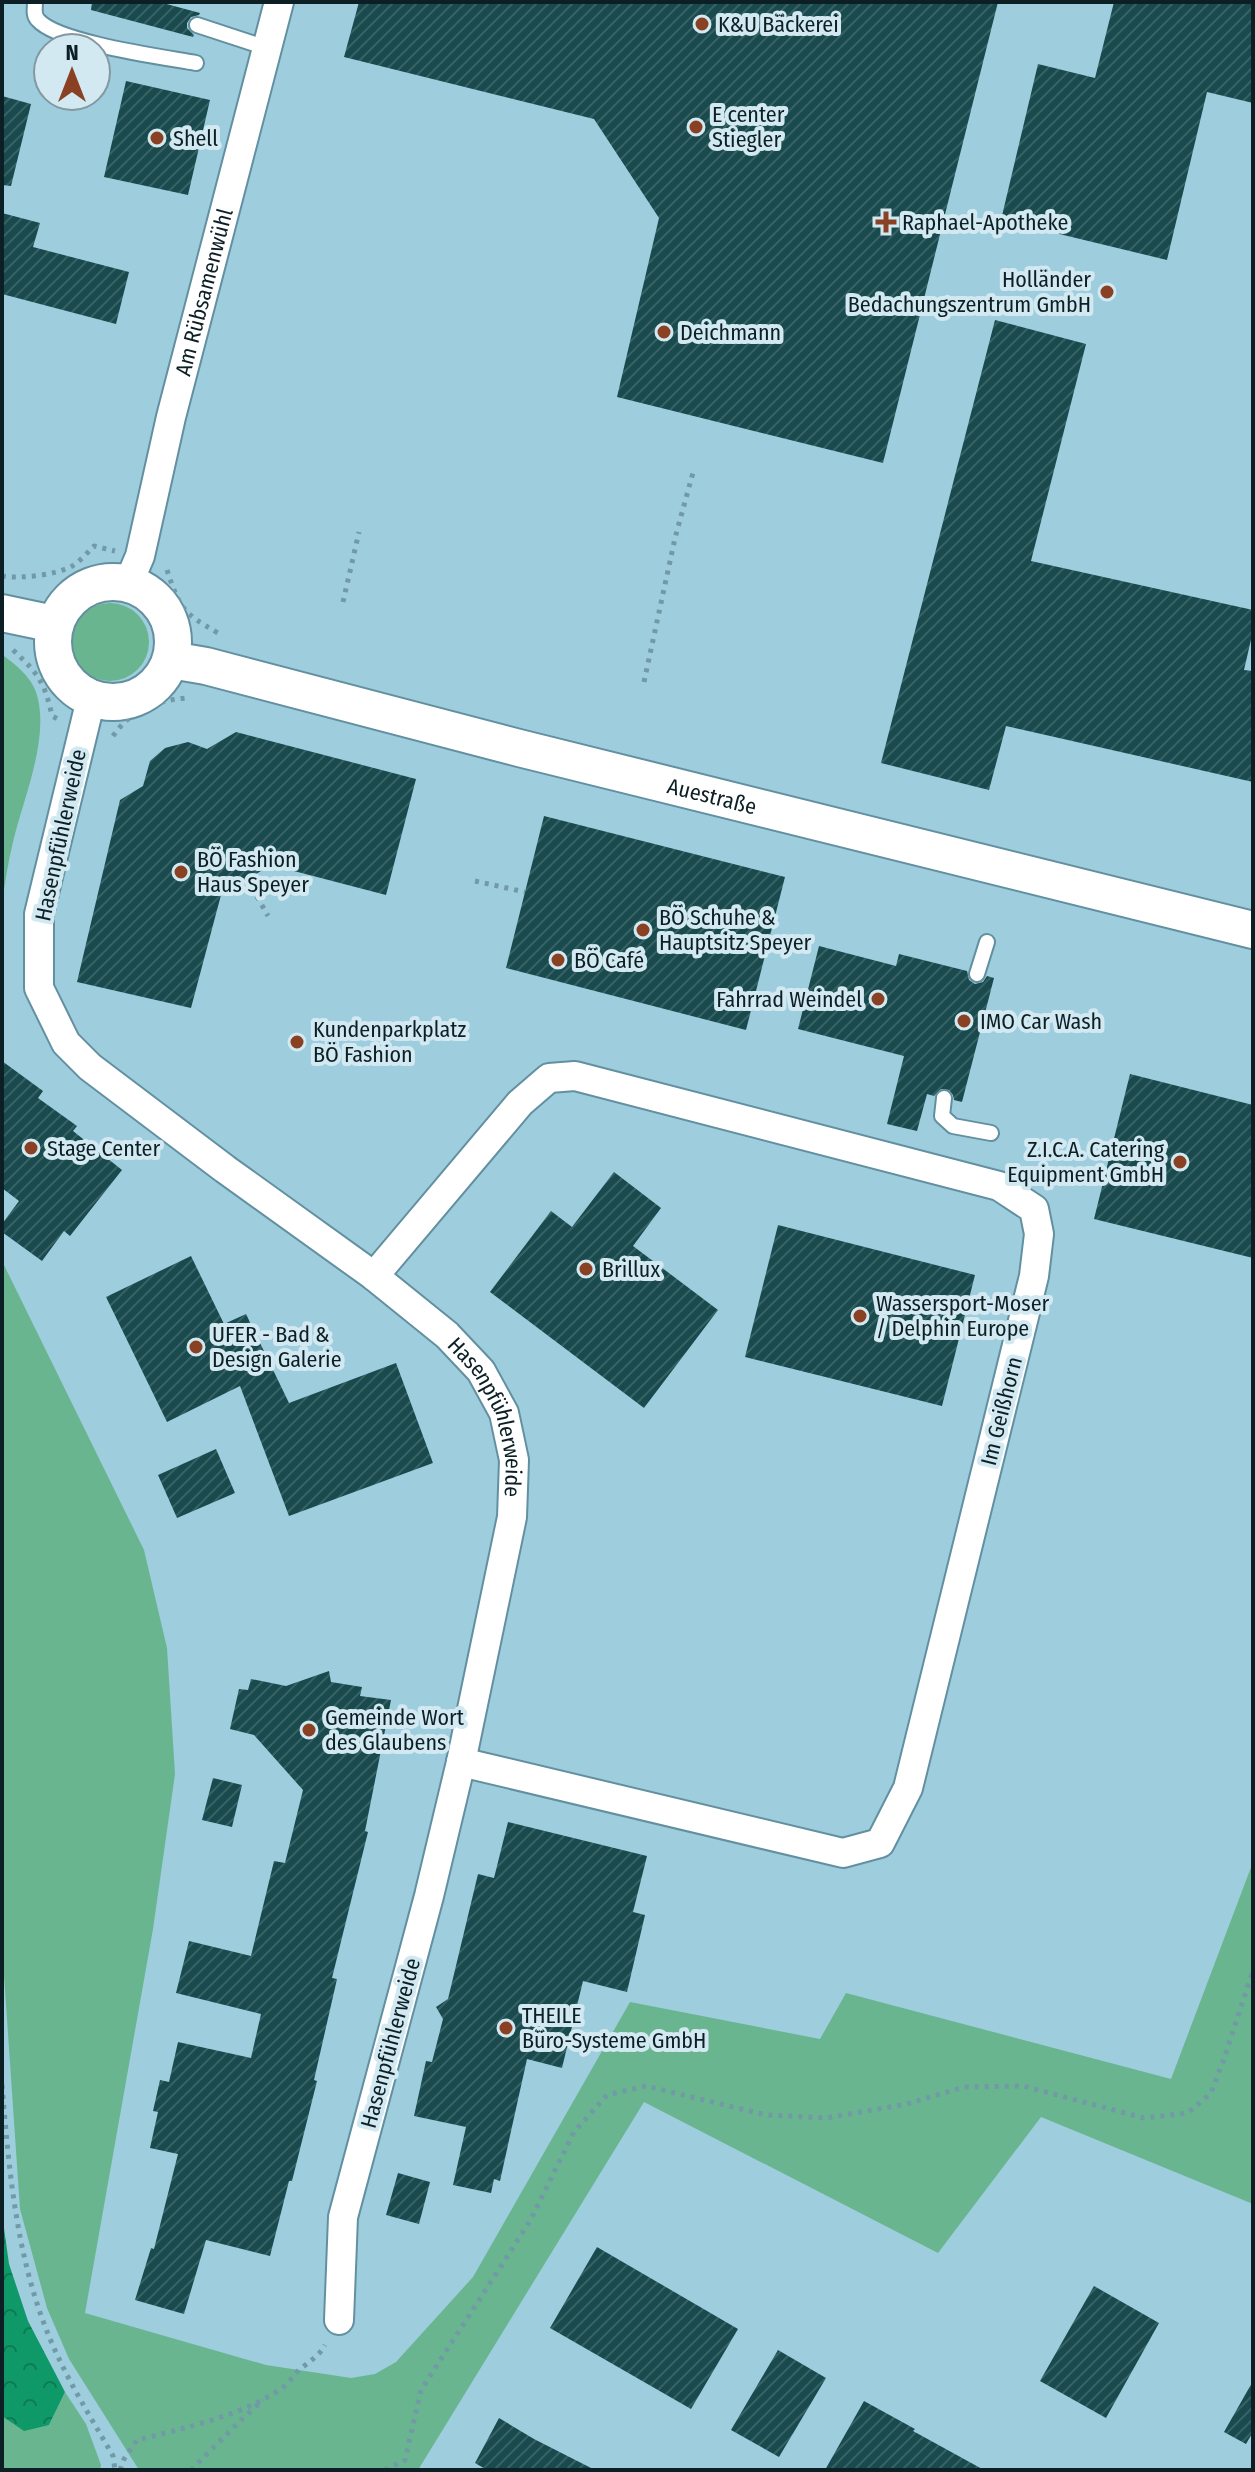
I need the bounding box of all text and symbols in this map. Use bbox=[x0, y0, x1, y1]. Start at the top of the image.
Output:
place label: K&U Bäckerei bbox=[718, 11, 839, 38]
marker: K&U Bäckerei bbox=[693, 15, 711, 33]
north arrow bbox=[32, 32, 112, 112]
text: N bbox=[65, 39, 79, 66]
place label: E center Stiegler bbox=[712, 101, 785, 153]
marker: E center Stiegler bbox=[687, 118, 705, 136]
place label: Shell bbox=[173, 125, 218, 152]
marker: Shell bbox=[148, 129, 166, 147]
street label: Am Rübsamenwühl bbox=[169, 206, 239, 379]
place label: Raphael-Apotheke bbox=[902, 209, 1068, 236]
marker: Raphael-Apotheke bbox=[877, 213, 895, 231]
place label: Holländer Bedachungszentrum GmbH bbox=[848, 266, 1091, 318]
marker: Holländer Bedachungszentrum GmbH bbox=[1098, 283, 1116, 301]
place label: Deichmann bbox=[680, 319, 781, 346]
marker: Deichmann bbox=[655, 323, 673, 341]
street label: Hasenpfühlerweide bbox=[29, 747, 92, 924]
street label: Auestraße bbox=[665, 772, 759, 820]
place label: BÖ Fashion Haus Speyer bbox=[197, 846, 309, 898]
marker: BÖ Fashion Haus Speyer bbox=[172, 863, 190, 881]
place label: BÖ Schuhe & Hauptsitz Speyer bbox=[659, 904, 811, 956]
marker: BÖ Schuhe & Hauptsitz Speyer bbox=[634, 921, 652, 939]
place label: BÖ Café bbox=[574, 947, 644, 974]
marker: BÖ Café bbox=[549, 951, 567, 969]
place label: Fahrrad Weindel bbox=[716, 986, 862, 1013]
marker: Fahrrad Weindel bbox=[869, 990, 887, 1008]
place label: IMO Car Wash bbox=[980, 1008, 1102, 1035]
marker: IMO Car Wash bbox=[955, 1012, 973, 1030]
place label: Kundenparkplatz BÖ Fashion bbox=[313, 1016, 466, 1068]
marker: Kundenparkplatz BÖ Fashion bbox=[288, 1033, 306, 1051]
place label: Stage Center bbox=[47, 1135, 160, 1162]
place label: Z.I.C.A. Catering Equipment GmbH bbox=[1007, 1136, 1165, 1188]
marker: Stage Center bbox=[22, 1139, 40, 1157]
marker: Z.I.C.A. Catering Equipment GmbH bbox=[1171, 1153, 1189, 1171]
place label: Brillux bbox=[602, 1256, 660, 1283]
marker: Brillux bbox=[577, 1260, 595, 1278]
place label: Wassersport-Moser / Delphin Europe bbox=[876, 1290, 1050, 1342]
marker: Wassersport-Moser / Delphin Europe bbox=[851, 1307, 869, 1325]
place label: UFER - Bad & Design Galerie bbox=[212, 1321, 342, 1373]
street label: Hasenpfühlerweide bbox=[442, 1332, 527, 1498]
marker: UFER - Bad & Design Galerie bbox=[187, 1338, 205, 1356]
street label: Im Geißhorn bbox=[975, 1354, 1028, 1468]
place label: Gemeinde Wort des Glaubens bbox=[325, 1704, 465, 1756]
marker: Gemeinde Wort des Glaubens bbox=[300, 1721, 318, 1739]
street label: Hasenpfühlerweide bbox=[355, 1955, 426, 2131]
place label: THEILE Büro-Systeme GmbH bbox=[522, 2002, 706, 2054]
marker: THEILE Büro-Systeme GmbH bbox=[497, 2019, 515, 2037]

